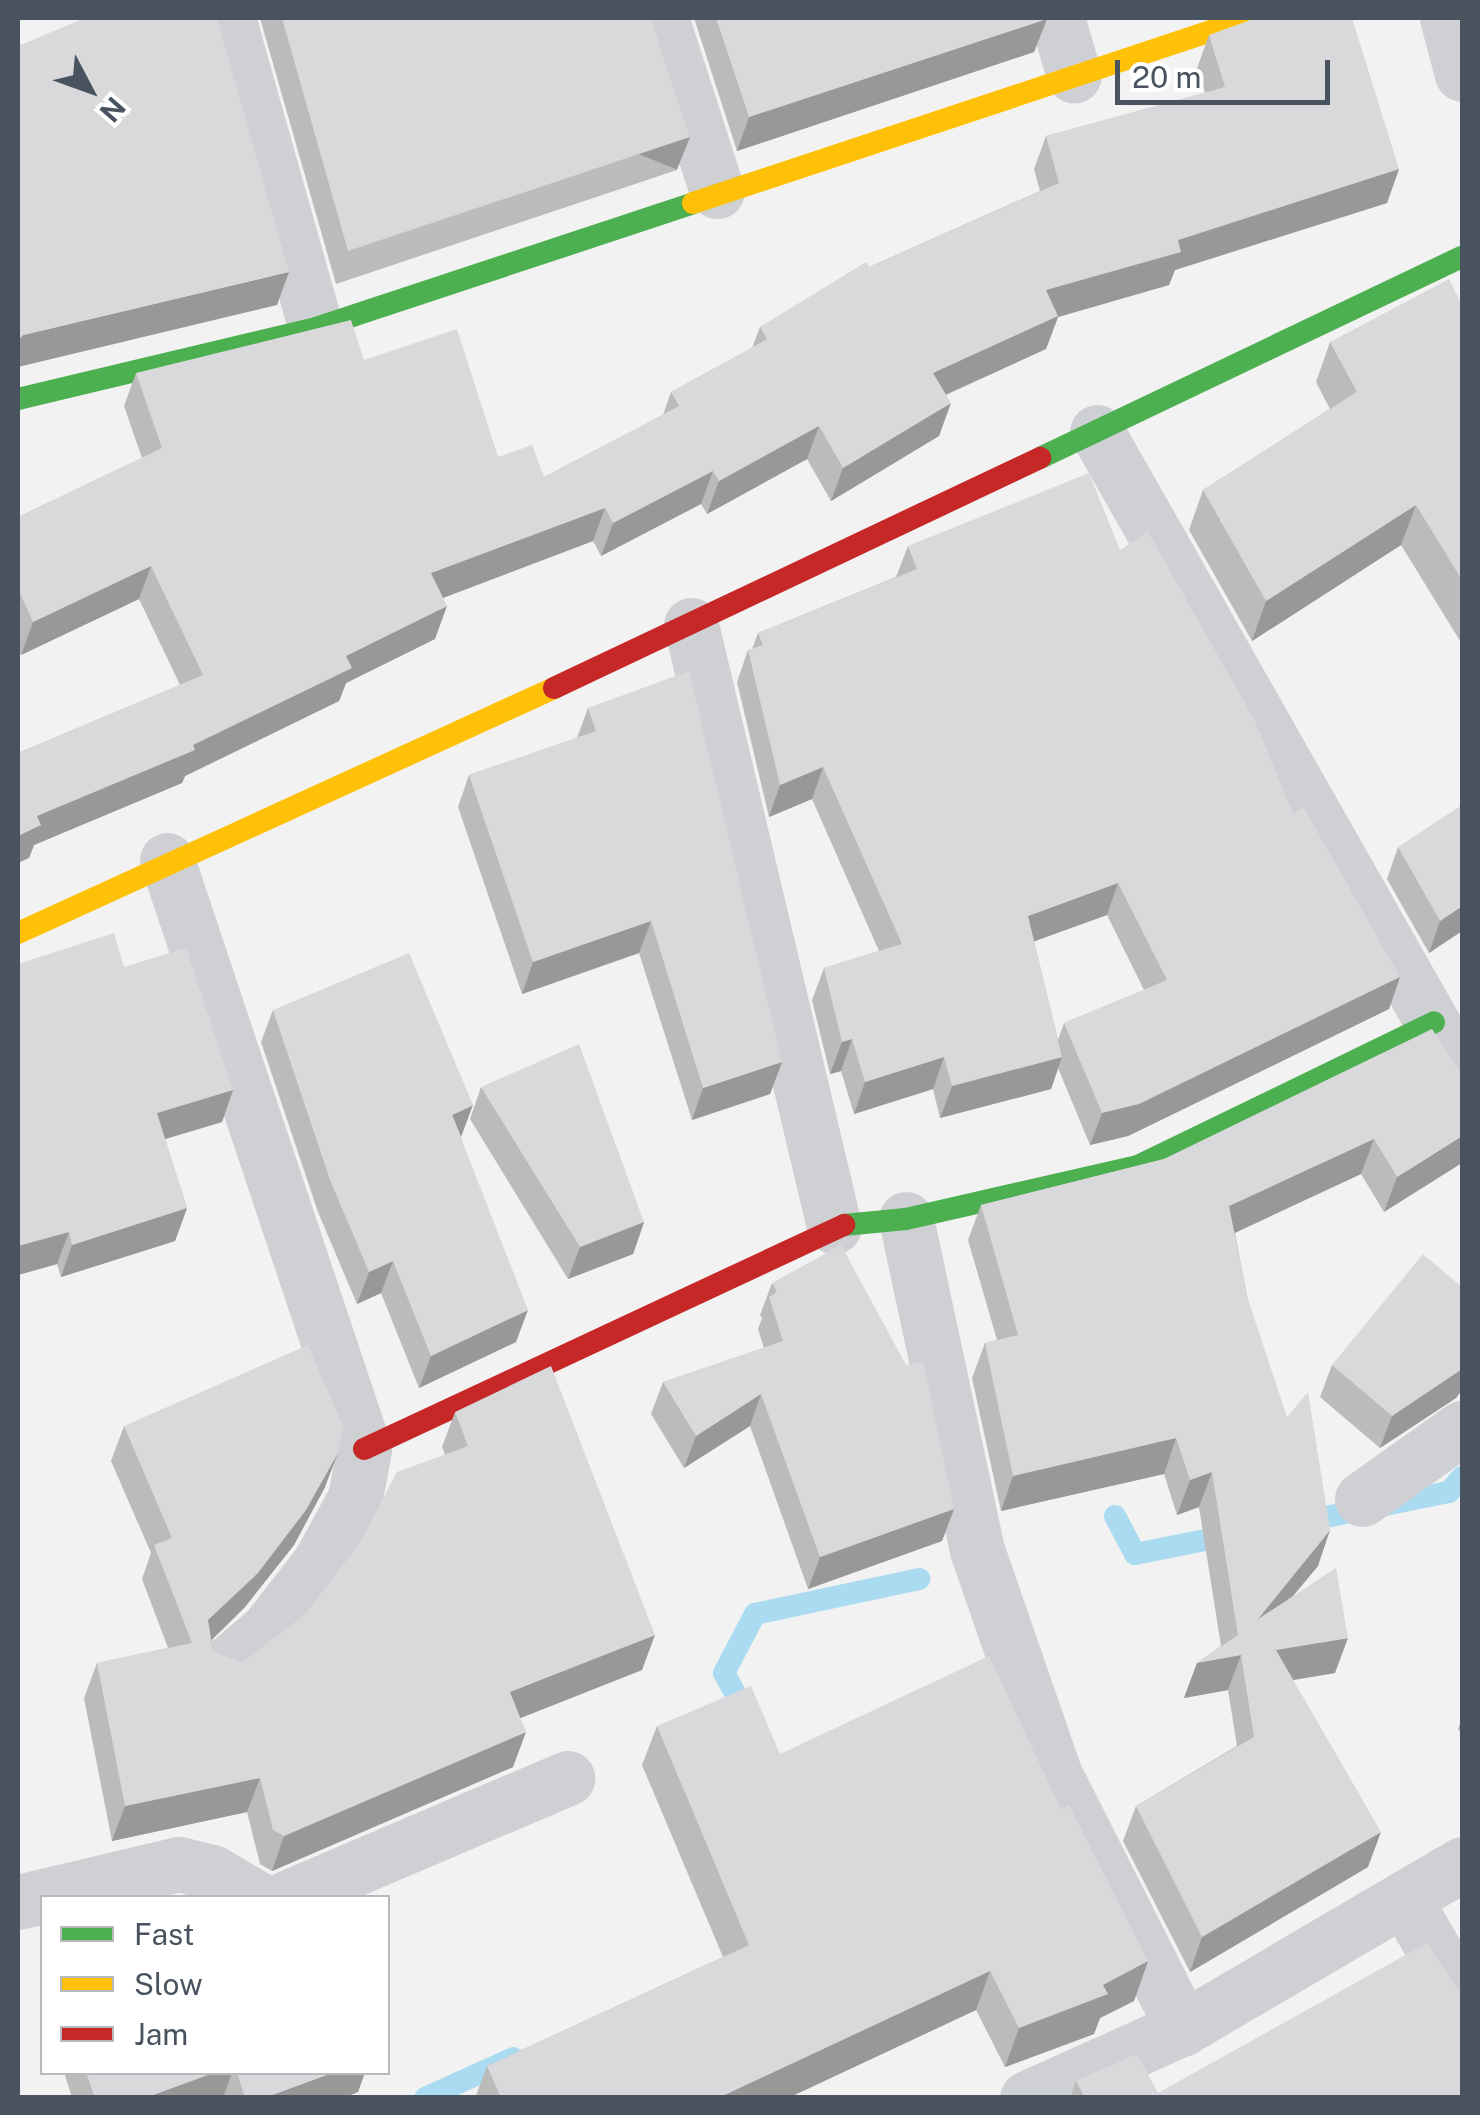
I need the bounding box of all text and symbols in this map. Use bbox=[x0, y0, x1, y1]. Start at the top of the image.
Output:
north arrow bbox=[40, 40, 140, 140]
scale bar bbox=[1120, 40, 1335, 102]
text: 20 m bbox=[1132, 59, 1201, 95]
text: N bbox=[93, 91, 133, 129]
legend bbox=[40, 1895, 390, 2075]
text: Fast bbox=[134, 1916, 194, 1952]
text: Slow bbox=[134, 1966, 203, 2002]
text: Jam bbox=[134, 2016, 188, 2052]

